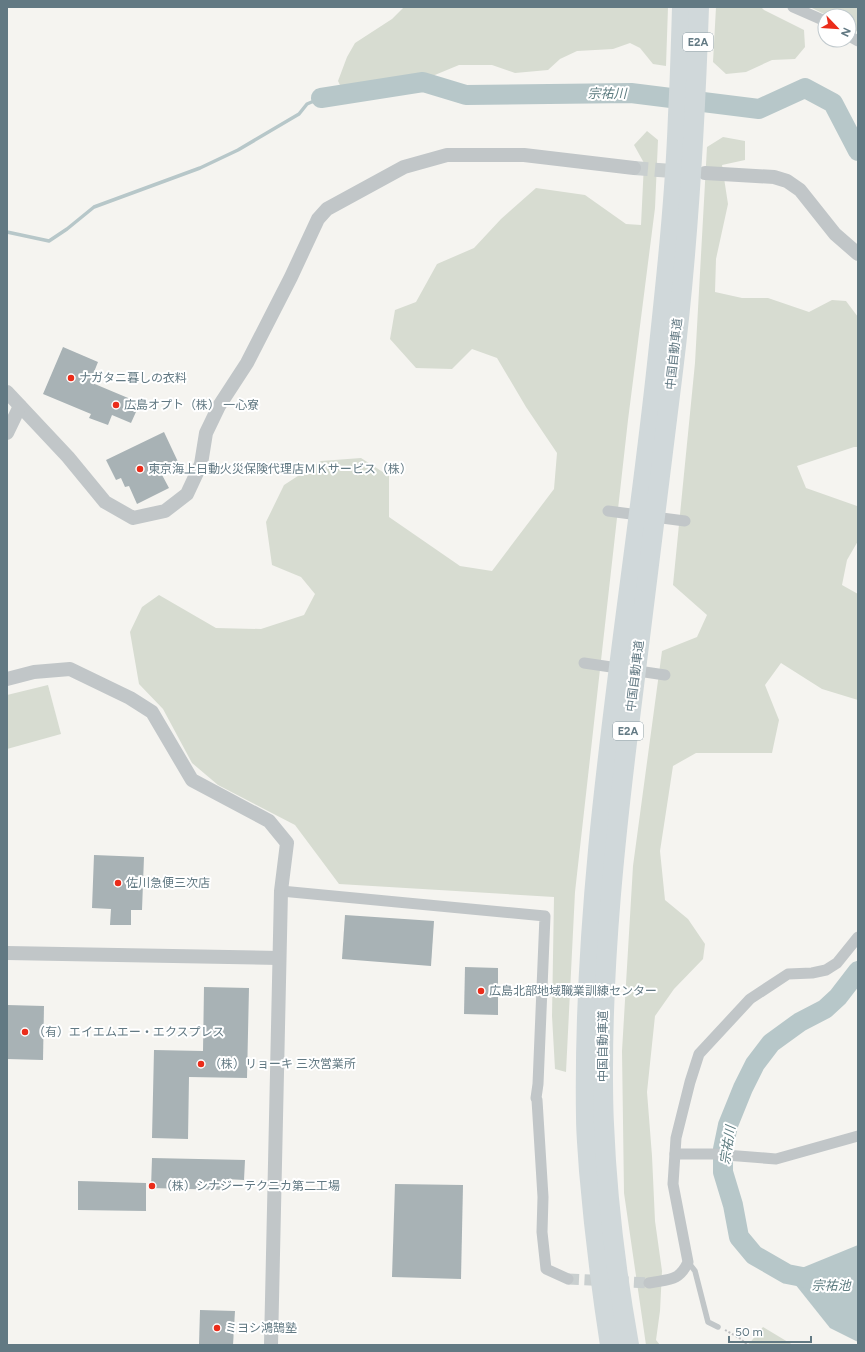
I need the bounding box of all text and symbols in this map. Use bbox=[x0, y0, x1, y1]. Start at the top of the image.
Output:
north arrow bbox=[817, 8, 857, 48]
text: N bbox=[838, 25, 853, 39]
road number: E2A bbox=[683, 33, 713, 51]
water label: 宗祐川 bbox=[587, 86, 628, 101]
street label: 中国自動車道 bbox=[663, 317, 685, 391]
place label: ナガタニ暮しの衣料 bbox=[79, 371, 187, 385]
marker: ナガタニ暮しの衣料 bbox=[66, 373, 76, 383]
place label: 広島オプト（株） 一心寮 bbox=[124, 398, 259, 412]
marker: 広島オプト（株） 一心寮 bbox=[111, 400, 121, 410]
place label: 東京海上日動火災保険代理店ＭＫサービス（株） bbox=[148, 462, 412, 476]
marker: 東京海上日動火災保険代理店ＭＫサービス（株） bbox=[135, 464, 145, 474]
street label: 中国自動車道 bbox=[624, 639, 646, 713]
road number: E2A bbox=[613, 722, 643, 740]
place label: 佐川急便三次店 bbox=[126, 876, 210, 890]
marker: 佐川急便三次店 bbox=[113, 878, 123, 888]
place label: 広島北部地域職業訓練センター bbox=[489, 984, 657, 998]
marker: 広島北部地域職業訓練センター bbox=[476, 986, 486, 996]
street label: 中国自動車道 bbox=[596, 1010, 610, 1082]
place label: （有）エイエムエー・エクスプレス bbox=[33, 1025, 225, 1039]
marker: （有）エイエムエー・エクスプレス bbox=[20, 1027, 30, 1037]
place label: （株）リョーキ 三次営業所 bbox=[209, 1057, 356, 1071]
marker: （株）リョーキ 三次営業所 bbox=[196, 1059, 206, 1069]
water label: 宗祐川 bbox=[717, 1123, 738, 1166]
place label: （株）シナジーテクニカ第二工場 bbox=[160, 1179, 340, 1193]
marker: （株）シナジーテクニカ第二工場 bbox=[147, 1181, 157, 1191]
water label: 宗祐池 bbox=[811, 1278, 852, 1293]
scale bar bbox=[729, 1318, 811, 1344]
place label: ミヨシ鴻鵠塾 bbox=[225, 1321, 297, 1335]
marker: ミヨシ鴻鵠塾 bbox=[212, 1323, 222, 1333]
text: 50 m bbox=[735, 1325, 763, 1339]

